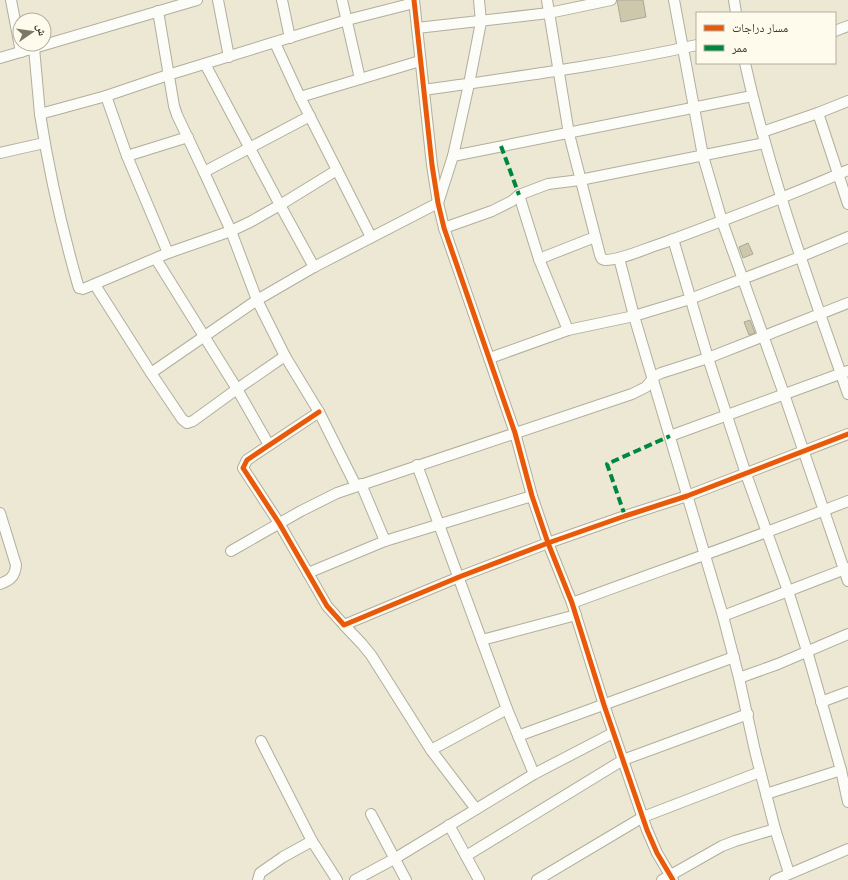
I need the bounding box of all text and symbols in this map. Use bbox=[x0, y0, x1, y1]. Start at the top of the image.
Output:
north arrow bbox=[12, 12, 52, 52]
legend bbox=[696, 12, 836, 64]
text: مسار دراجات bbox=[732, 21, 788, 37]
text: ش bbox=[33, 23, 49, 38]
text: ممر bbox=[731, 41, 747, 57]

